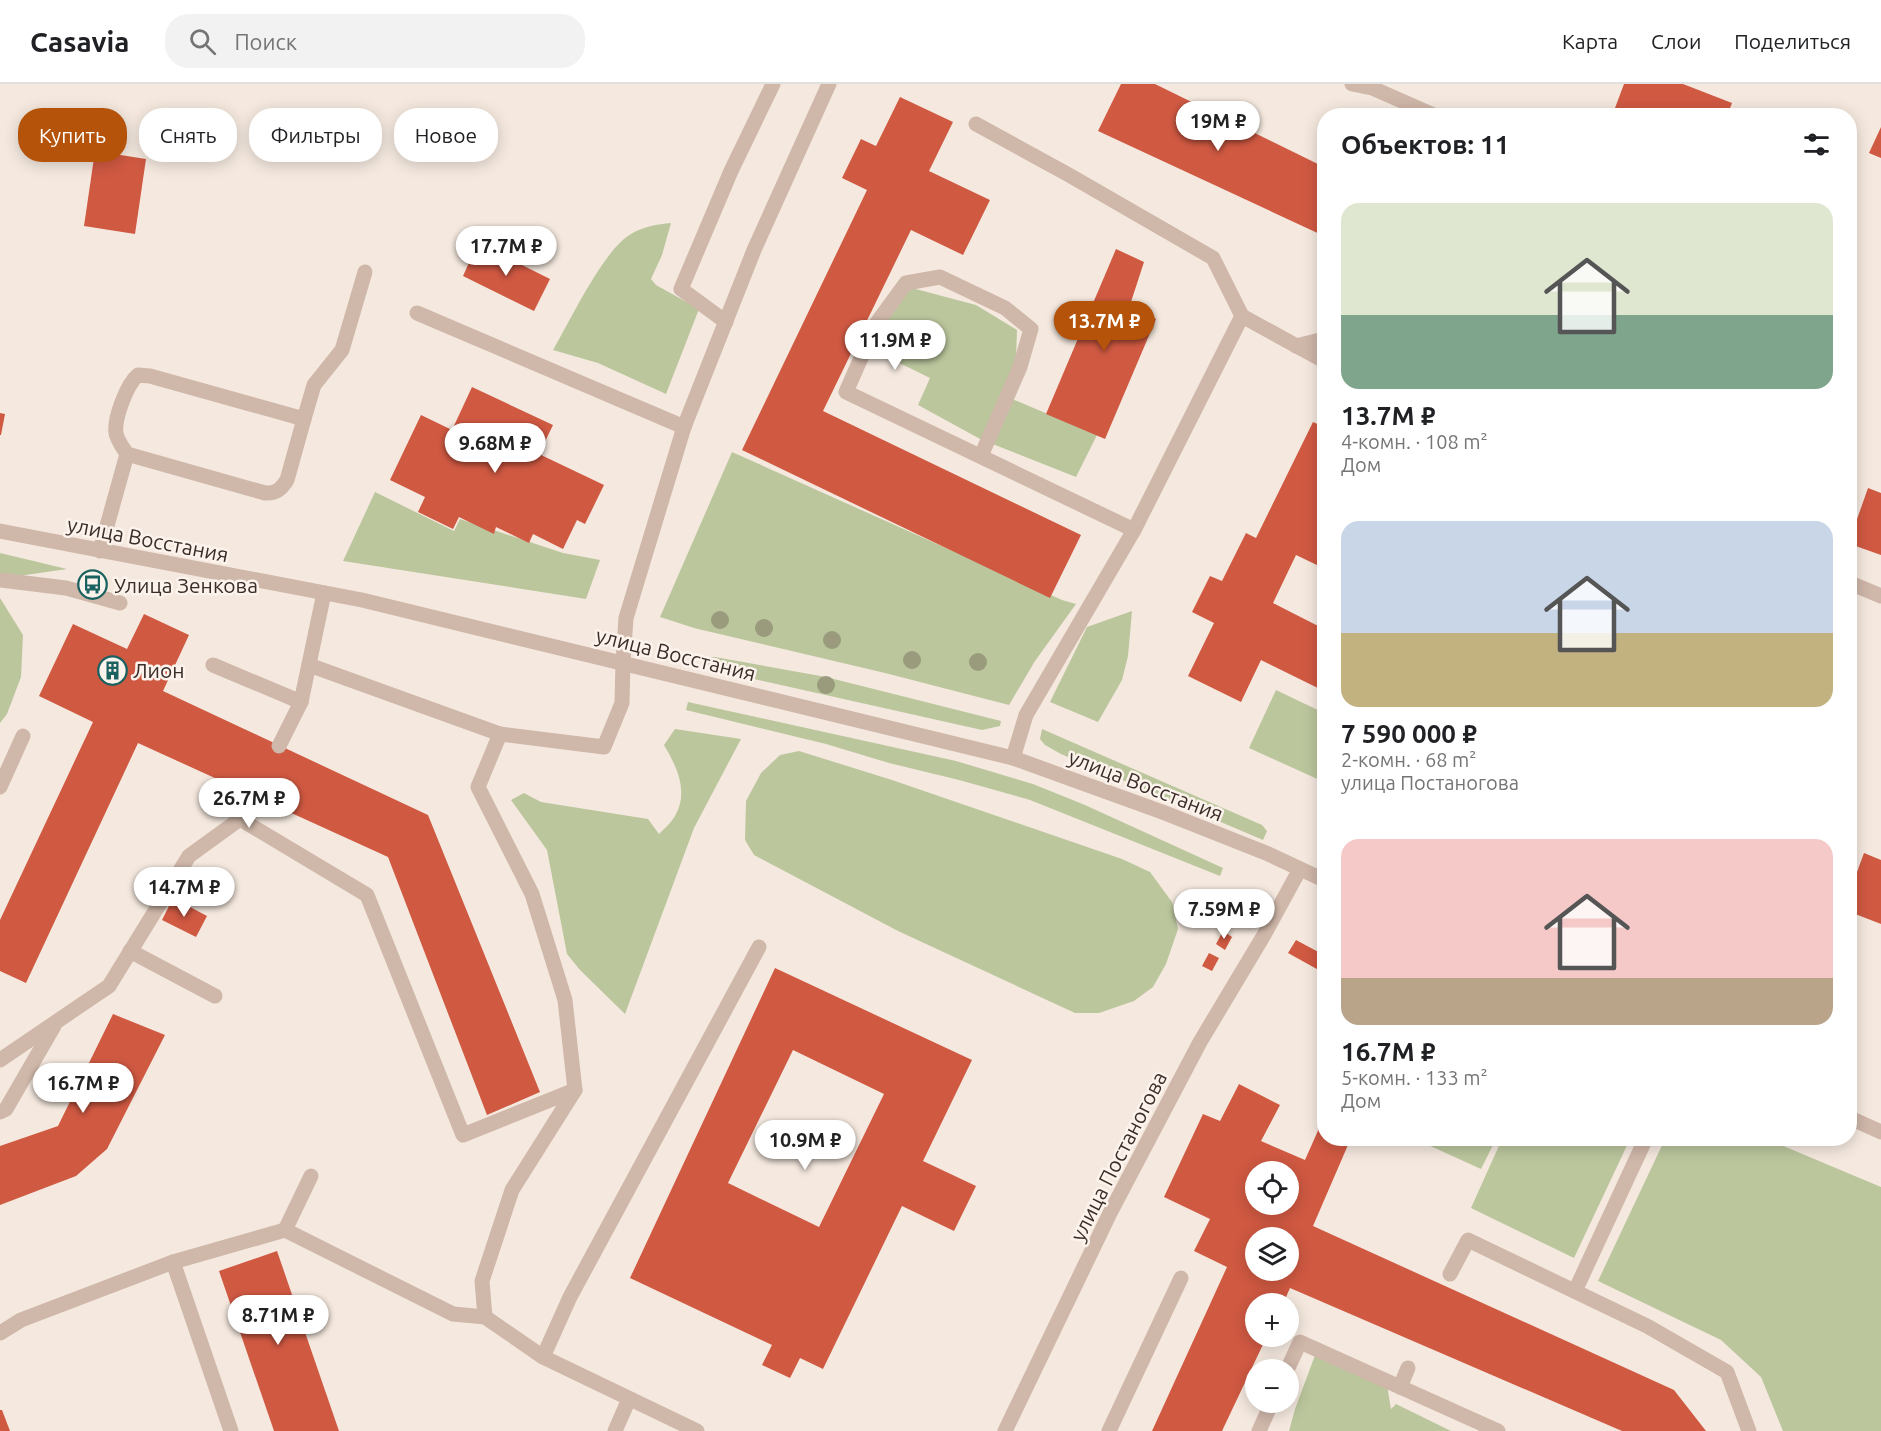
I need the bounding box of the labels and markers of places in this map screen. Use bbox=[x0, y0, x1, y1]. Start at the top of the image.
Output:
pin: 19M ₽ bbox=[1176, 101, 1260, 152]
pin: 17.7M ₽ bbox=[451, 226, 561, 277]
pin: 13.7M ₽ bbox=[1049, 301, 1159, 352]
pin: 11.9M ₽ bbox=[840, 320, 950, 371]
pin: 9.68M ₽ bbox=[440, 423, 550, 474]
bus stop icon: Улица Зенкова bbox=[77, 569, 109, 601]
place label: Улица Зенкова bbox=[114, 573, 258, 597]
building icon: Лион bbox=[96, 654, 128, 686]
place label: Лион bbox=[133, 658, 185, 682]
pin: 26.7M ₽ bbox=[194, 778, 304, 829]
pin: 14.7M ₽ bbox=[129, 867, 239, 918]
pin: 7.59M ₽ bbox=[1169, 889, 1279, 940]
pin: 16.7M ₽ bbox=[28, 1063, 138, 1114]
pin: 10.9M ₽ bbox=[750, 1120, 860, 1171]
pin: 8.71M ₽ bbox=[223, 1295, 333, 1346]

